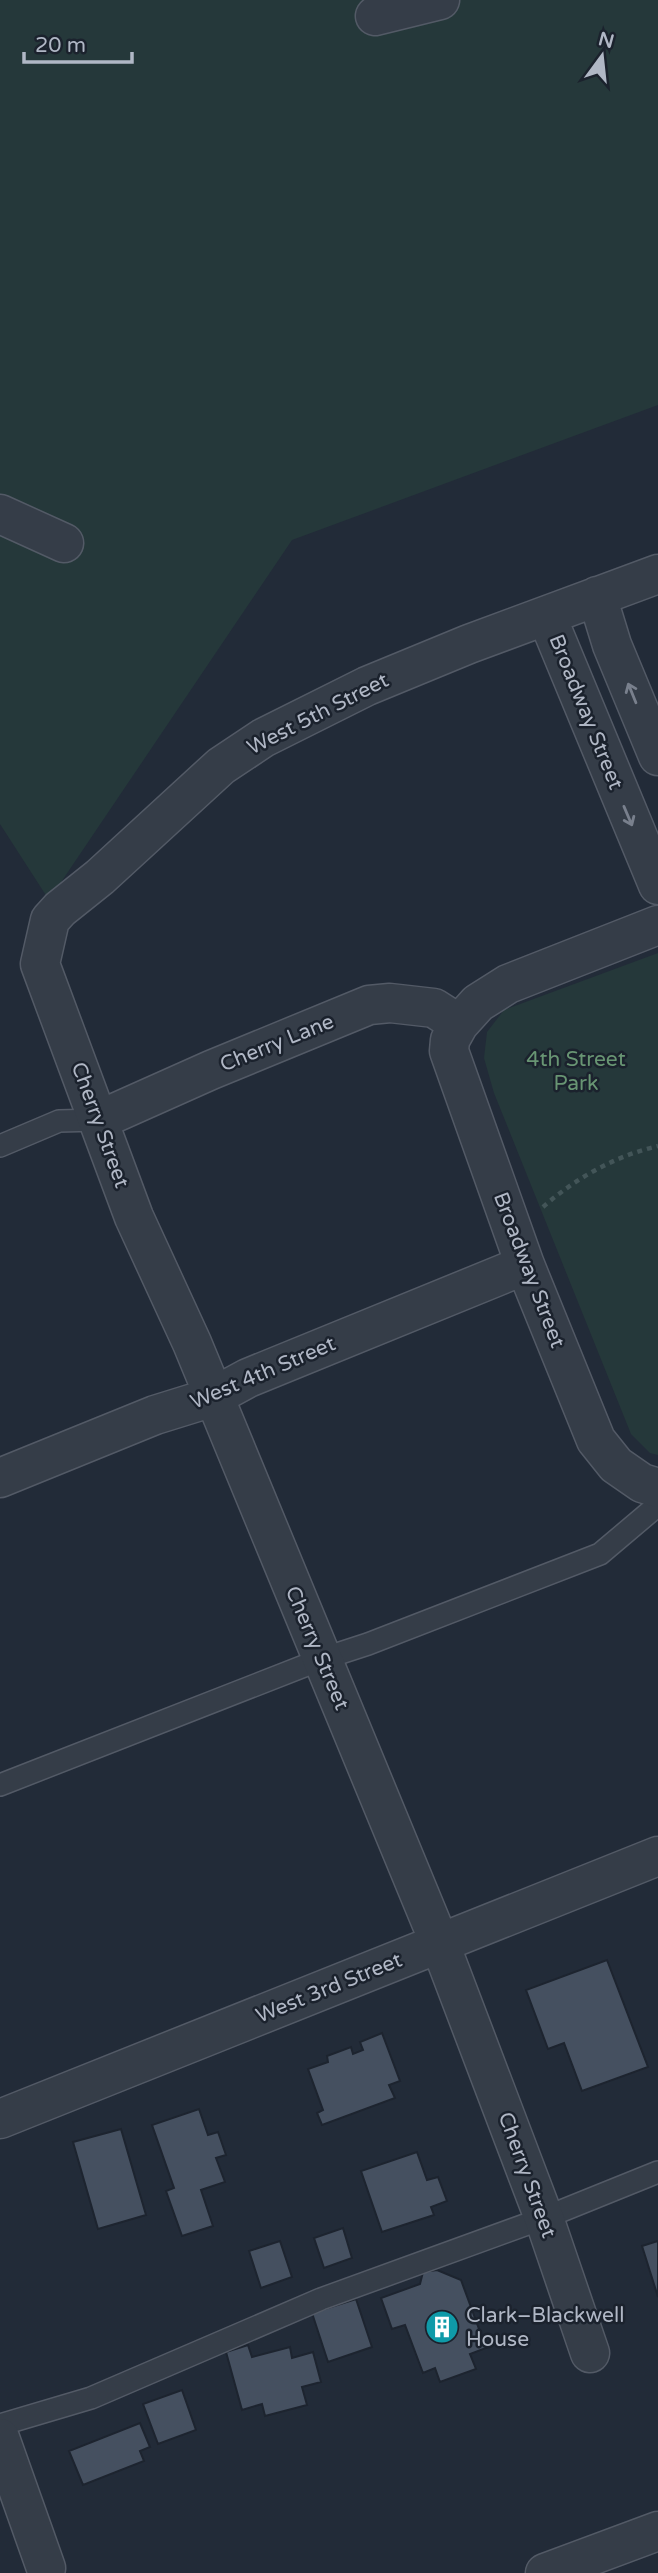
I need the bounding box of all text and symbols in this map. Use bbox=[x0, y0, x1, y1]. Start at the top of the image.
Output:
scale bar bbox=[24, 21, 133, 65]
north arrow bbox=[567, 21, 637, 91]
text: N bbox=[596, 28, 616, 53]
text: 20 m bbox=[35, 33, 86, 58]
street label: Broadway Street bbox=[544, 631, 628, 793]
street label: West 5th Street bbox=[243, 668, 393, 760]
one-way arrow bbox=[625, 682, 638, 704]
one-way arrow bbox=[623, 805, 636, 826]
street label: Cherry Lane bbox=[216, 1009, 338, 1077]
park label: 4th Street Park bbox=[526, 1047, 626, 1096]
street label: Cherry Street bbox=[66, 1059, 134, 1191]
street label: Broadway Street bbox=[488, 1189, 570, 1351]
street label: West 4th Street bbox=[187, 1331, 339, 1415]
street label: Cherry Street bbox=[280, 1582, 354, 1714]
street label: West 3rd Street bbox=[252, 1947, 406, 2029]
street label: Cherry Street bbox=[493, 2109, 561, 2241]
place label: Clark–Blackwell House bbox=[466, 2303, 624, 2352]
building icon: Clark–Blackwell House bbox=[423, 2308, 461, 2346]

